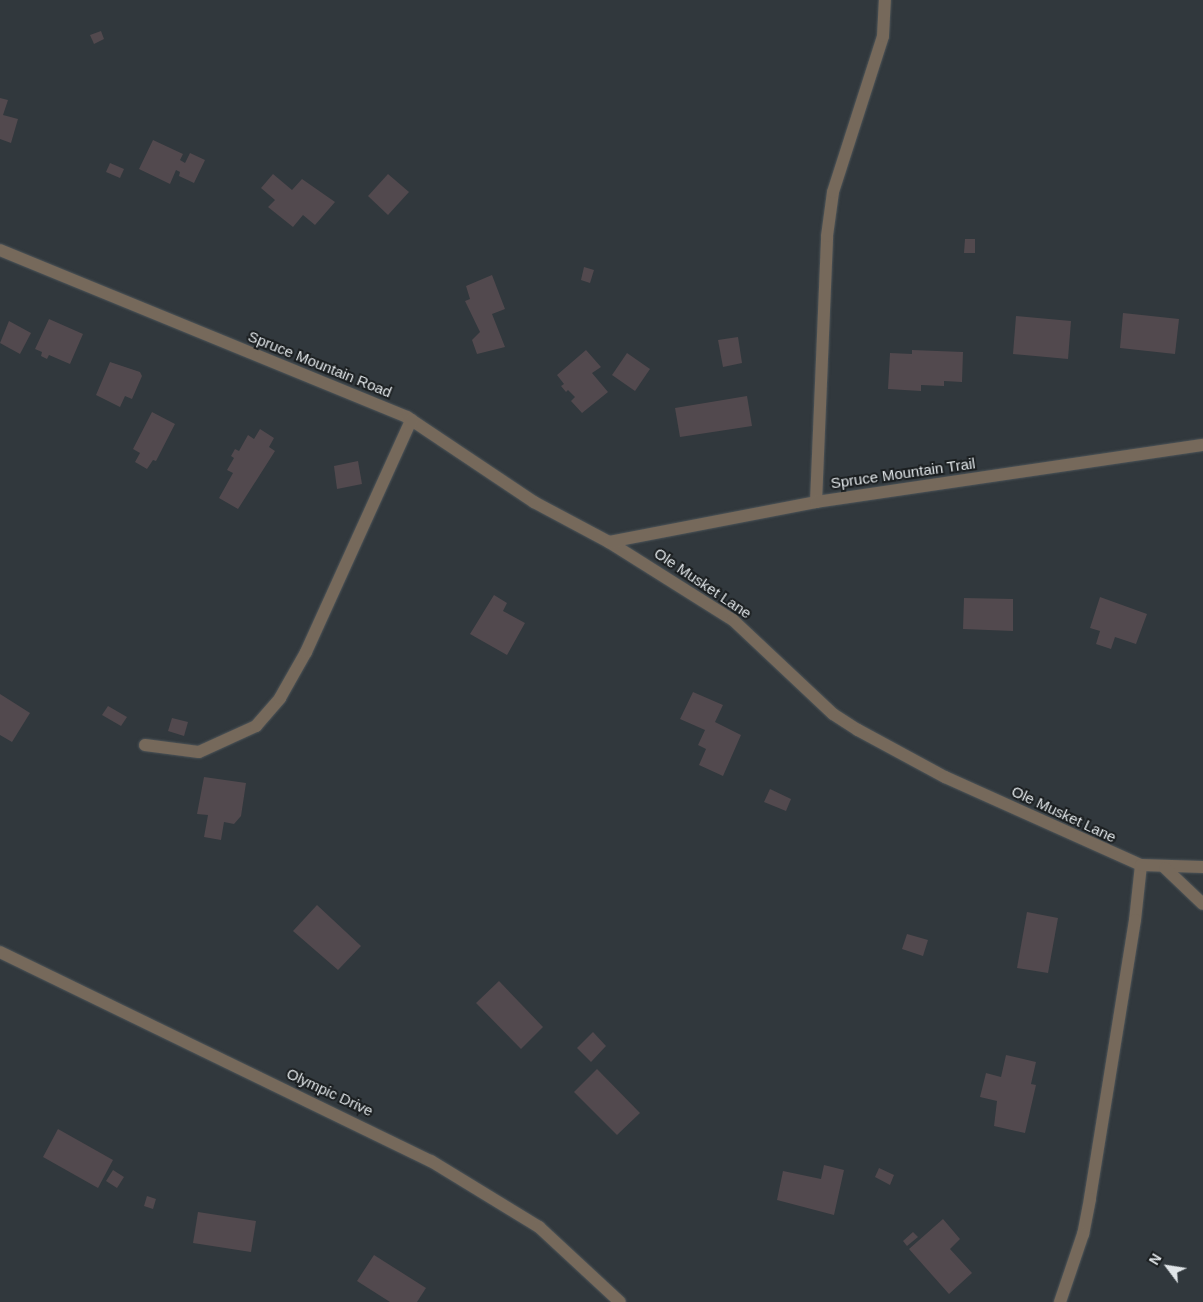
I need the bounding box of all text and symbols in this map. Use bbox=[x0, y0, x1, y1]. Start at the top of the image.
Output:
street label: Spruce Mountain Road bbox=[246, 327, 394, 401]
street label: Spruce Mountain Trail bbox=[829, 454, 977, 492]
street label: Ole Musket Lane bbox=[651, 544, 755, 622]
street label: Ole Musket Lane bbox=[1009, 782, 1119, 846]
street label: Olympic Drive bbox=[284, 1064, 376, 1120]
north arrow bbox=[1143, 1242, 1193, 1292]
text: N bbox=[1146, 1251, 1165, 1268]

